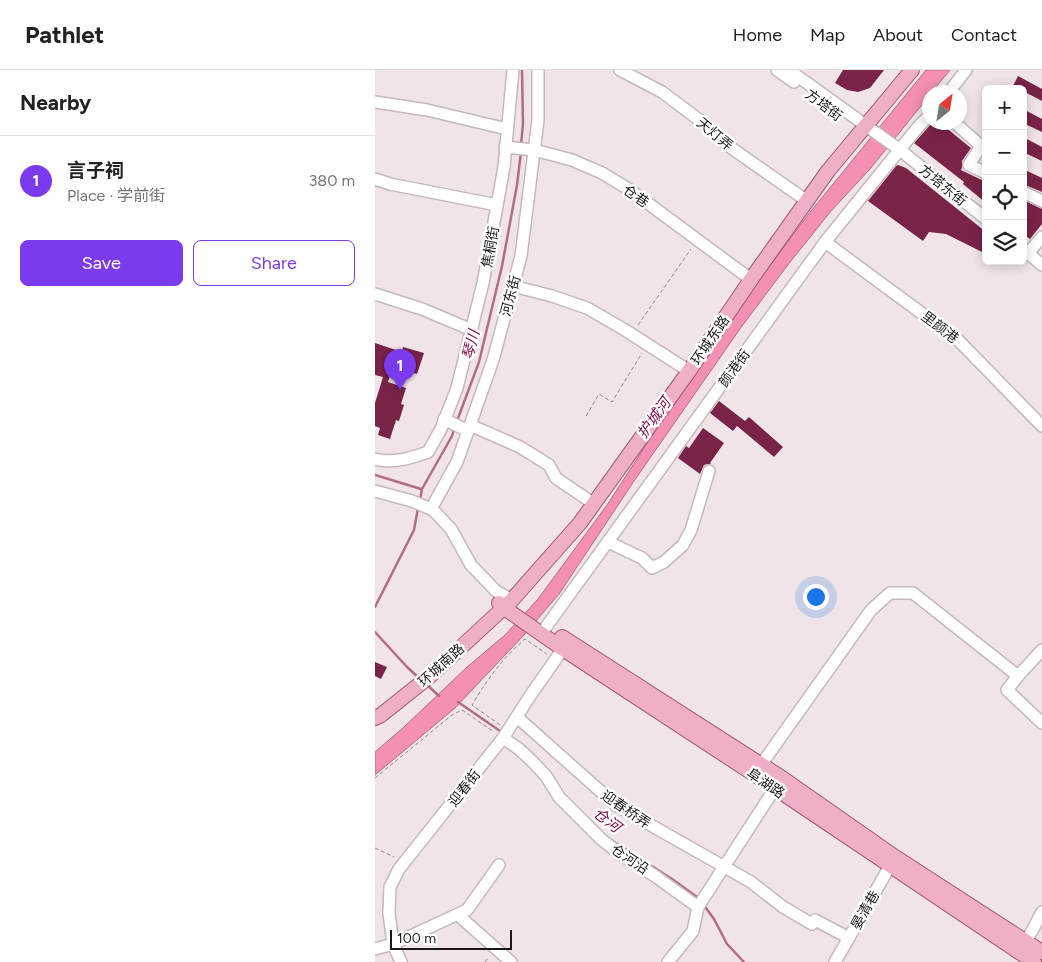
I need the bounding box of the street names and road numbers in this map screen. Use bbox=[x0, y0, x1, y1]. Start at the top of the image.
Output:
street label: 方塔街 bbox=[802, 86, 846, 125]
street label: 天灯弄 bbox=[693, 114, 736, 154]
street label: 方塔东街 bbox=[916, 161, 970, 210]
street label: 仓巷 bbox=[619, 181, 652, 211]
street label: 焦桐街 bbox=[478, 225, 503, 269]
street label: 河东街 bbox=[497, 274, 524, 319]
street label: 里颜港 bbox=[918, 308, 962, 347]
street label: 环城东路 bbox=[688, 312, 733, 368]
street label: 颜港街 bbox=[715, 346, 754, 390]
street label: 环城南路 bbox=[415, 640, 468, 690]
street label: 阜湖路 bbox=[744, 765, 788, 802]
street label: 迎春街 bbox=[445, 767, 484, 810]
street label: 迎春桥弄 bbox=[598, 787, 654, 832]
street label: 仓河沿 bbox=[608, 841, 652, 878]
street label: 晏清巷 bbox=[848, 888, 883, 933]

